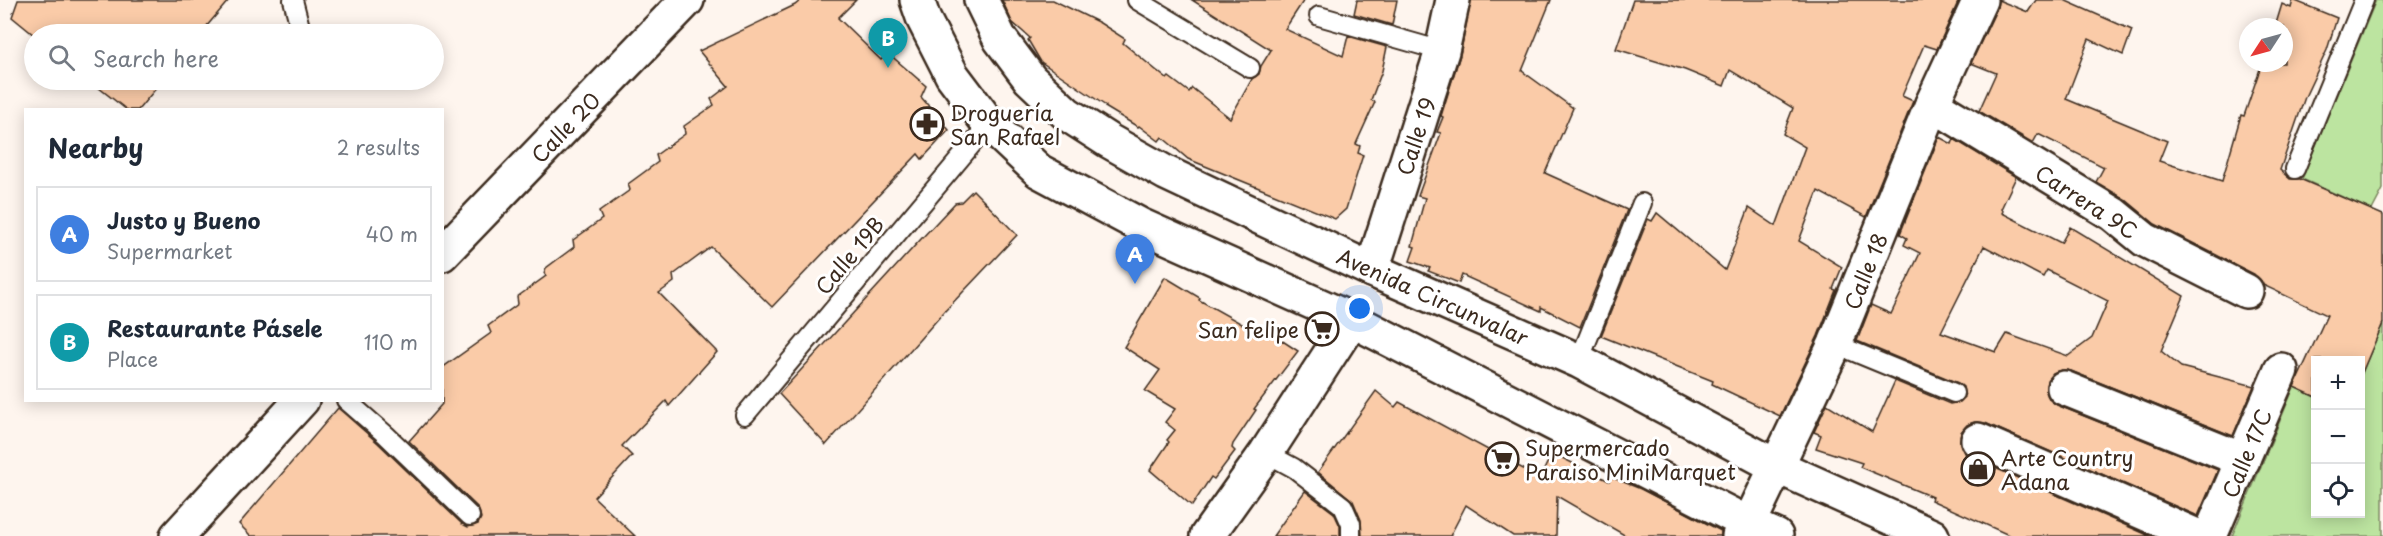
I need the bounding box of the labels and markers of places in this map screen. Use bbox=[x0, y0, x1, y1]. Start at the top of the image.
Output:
pin: B bbox=[868, 19, 908, 68]
place label: Droguería San Rafael bbox=[950, 96, 1060, 152]
pharmacy icon: Droguería San Rafael bbox=[909, 106, 945, 142]
pin: A bbox=[1116, 234, 1154, 284]
supermarket icon: San felipe bbox=[1304, 311, 1340, 347]
place label: San felipe bbox=[1198, 313, 1299, 345]
place label: Supermercado Paraiso MiniMarquet bbox=[1525, 431, 1736, 487]
supermarket icon: Supermercado Paraiso MiniMarquet bbox=[1484, 441, 1520, 477]
place label: Arte Country Adana bbox=[2001, 441, 2134, 497]
shop icon: Arte Country Adana bbox=[1960, 451, 1996, 487]

